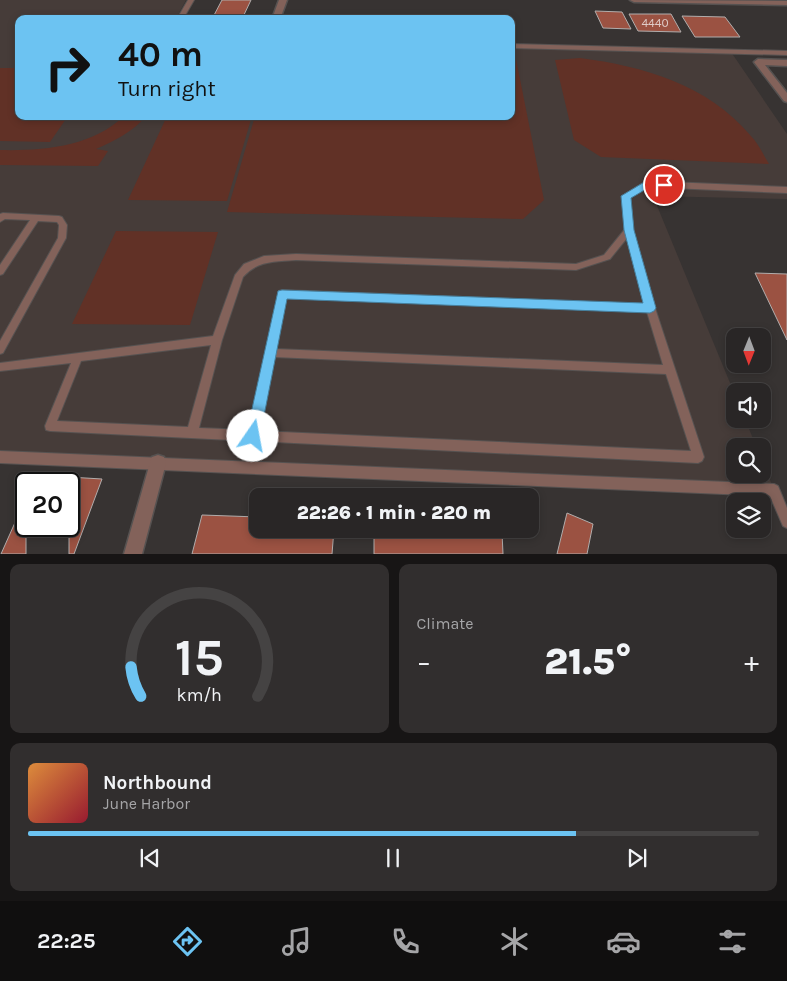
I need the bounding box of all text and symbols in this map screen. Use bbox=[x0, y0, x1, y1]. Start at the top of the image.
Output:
house number: 4440 bbox=[641, 16, 669, 30]
text: 40 m bbox=[118, 34, 203, 75]
icon: right bbox=[35, 35, 100, 100]
text: Turn right bbox=[118, 76, 216, 102]
pin bbox=[643, 164, 685, 206]
icon: arrive bbox=[650, 171, 678, 199]
north arrow bbox=[726, 328, 771, 372]
map controls bbox=[726, 328, 771, 538]
button: sound bbox=[726, 383, 771, 428]
position arrow bbox=[226, 409, 278, 461]
button: search bbox=[726, 438, 771, 483]
speed limit sign: 20 bbox=[15, 472, 80, 537]
button: layers bbox=[726, 493, 771, 538]
text: 22:26 · 1 min · 220 m bbox=[297, 502, 491, 524]
text: Climate bbox=[417, 614, 474, 633]
text: 15 bbox=[175, 627, 224, 688]
text: 21.5° bbox=[544, 639, 632, 684]
text: − bbox=[417, 645, 431, 678]
text: + bbox=[744, 645, 759, 678]
text: km/h bbox=[177, 685, 222, 706]
text: Northbound bbox=[103, 772, 212, 794]
text: June Harbor bbox=[103, 794, 190, 813]
icon: previous bbox=[136, 844, 164, 872]
icon: pause bbox=[379, 844, 407, 872]
icon: next bbox=[623, 844, 651, 872]
icon: directions bbox=[170, 924, 205, 959]
icon: music bbox=[279, 924, 314, 959]
icon: phone bbox=[388, 924, 423, 959]
icon: climate bbox=[497, 924, 532, 959]
icon: car bbox=[606, 924, 641, 959]
icon: filters bbox=[715, 924, 750, 959]
text: 22:25 bbox=[37, 928, 96, 954]

